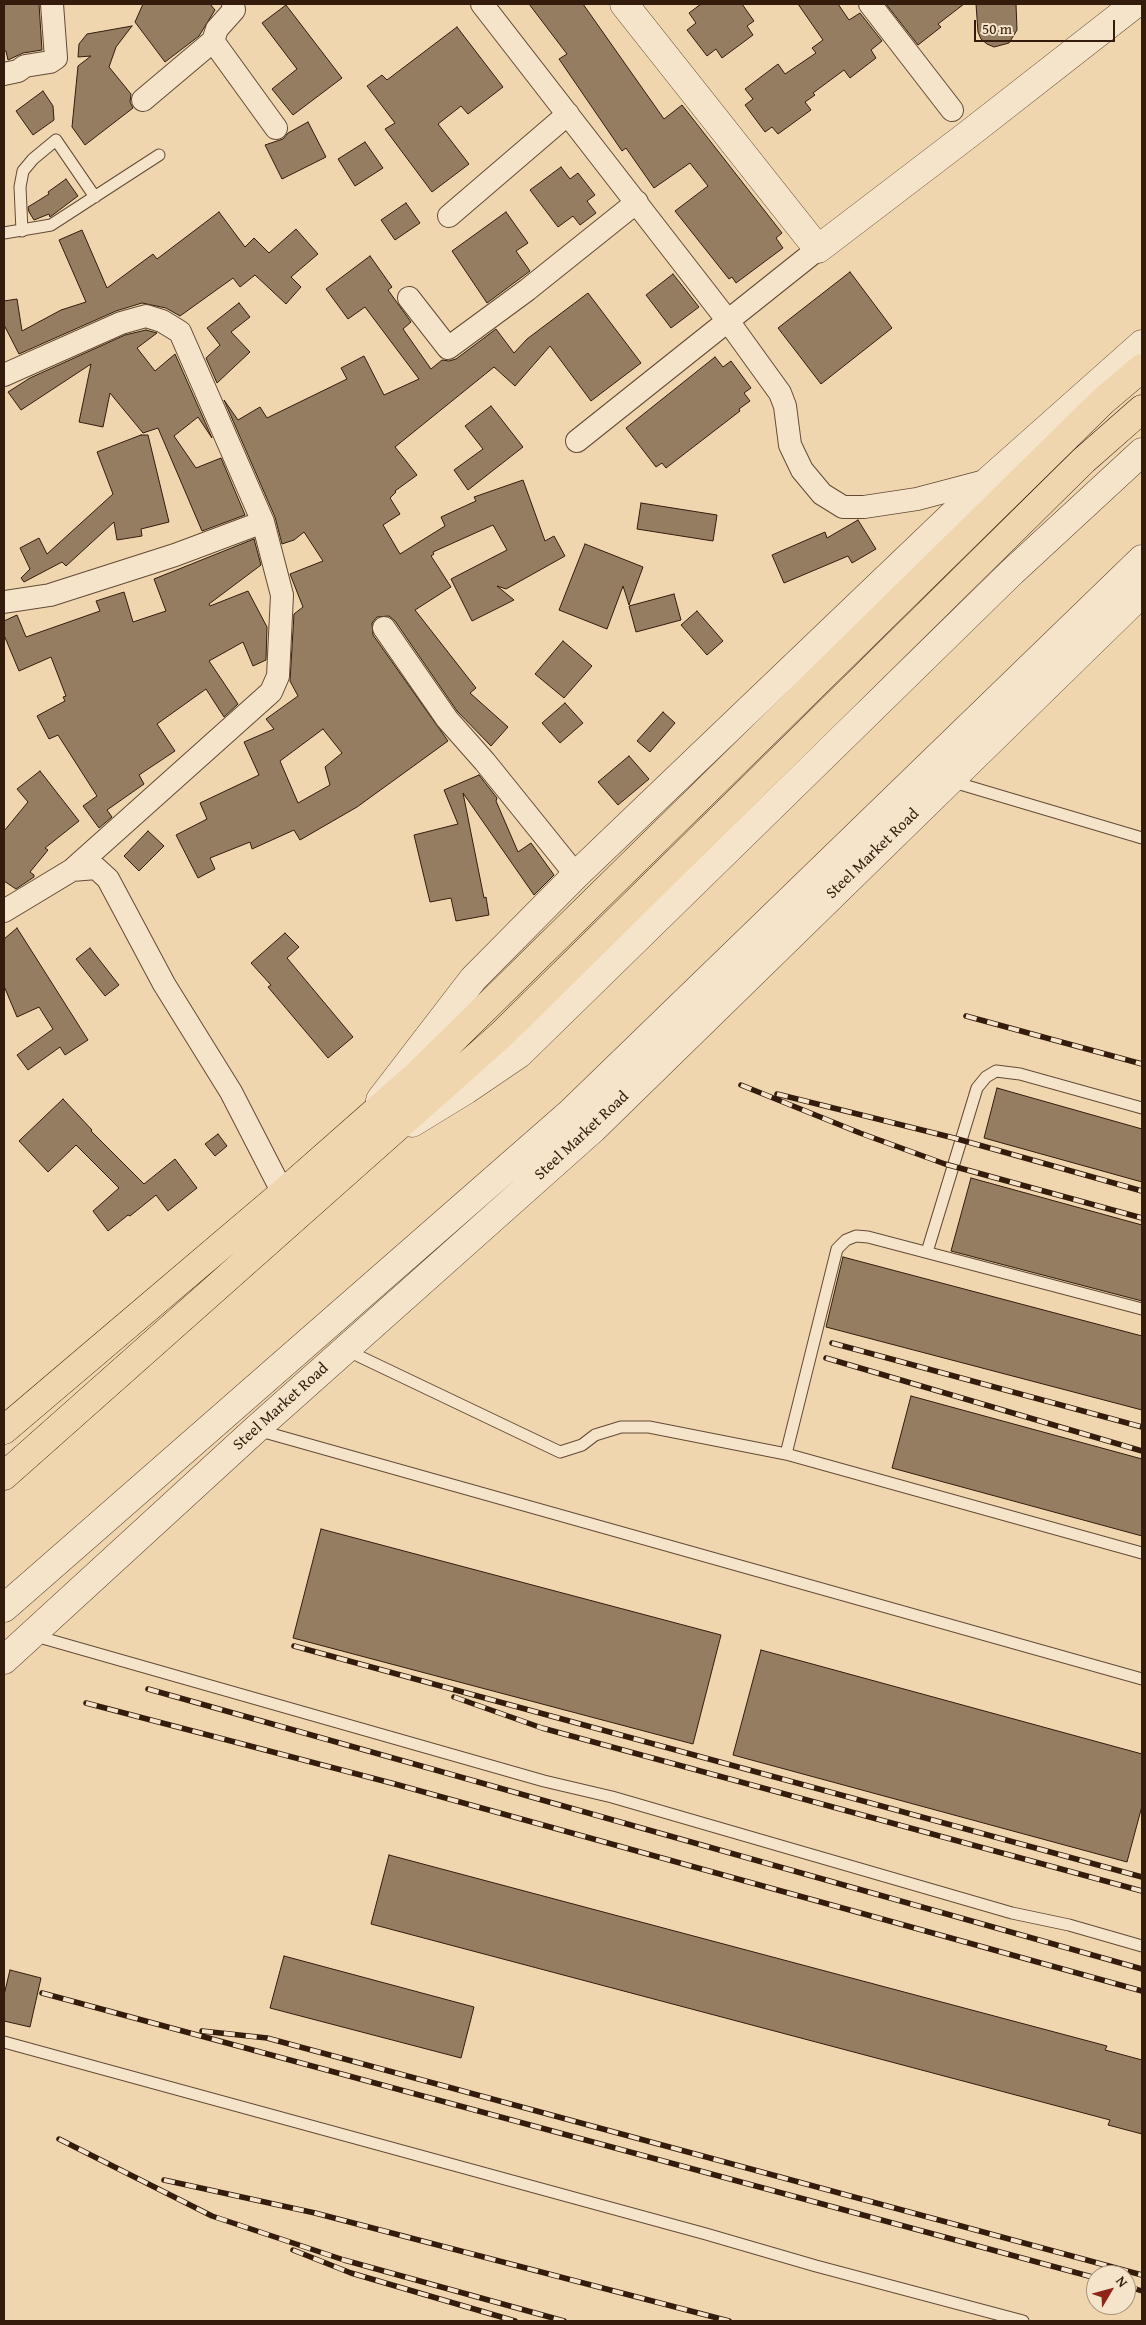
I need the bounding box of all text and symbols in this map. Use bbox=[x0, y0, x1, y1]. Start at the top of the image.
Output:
scale bar bbox=[976, 10, 1117, 42]
text: 50 m bbox=[982, 18, 1012, 39]
street label: Steel Market Road bbox=[823, 805, 923, 903]
street label: Steel Market Road bbox=[531, 1087, 633, 1185]
street label: Steel Market Road bbox=[229, 1359, 333, 1455]
north arrow bbox=[1086, 2265, 1136, 2315]
text: N bbox=[1111, 2272, 1133, 2291]

